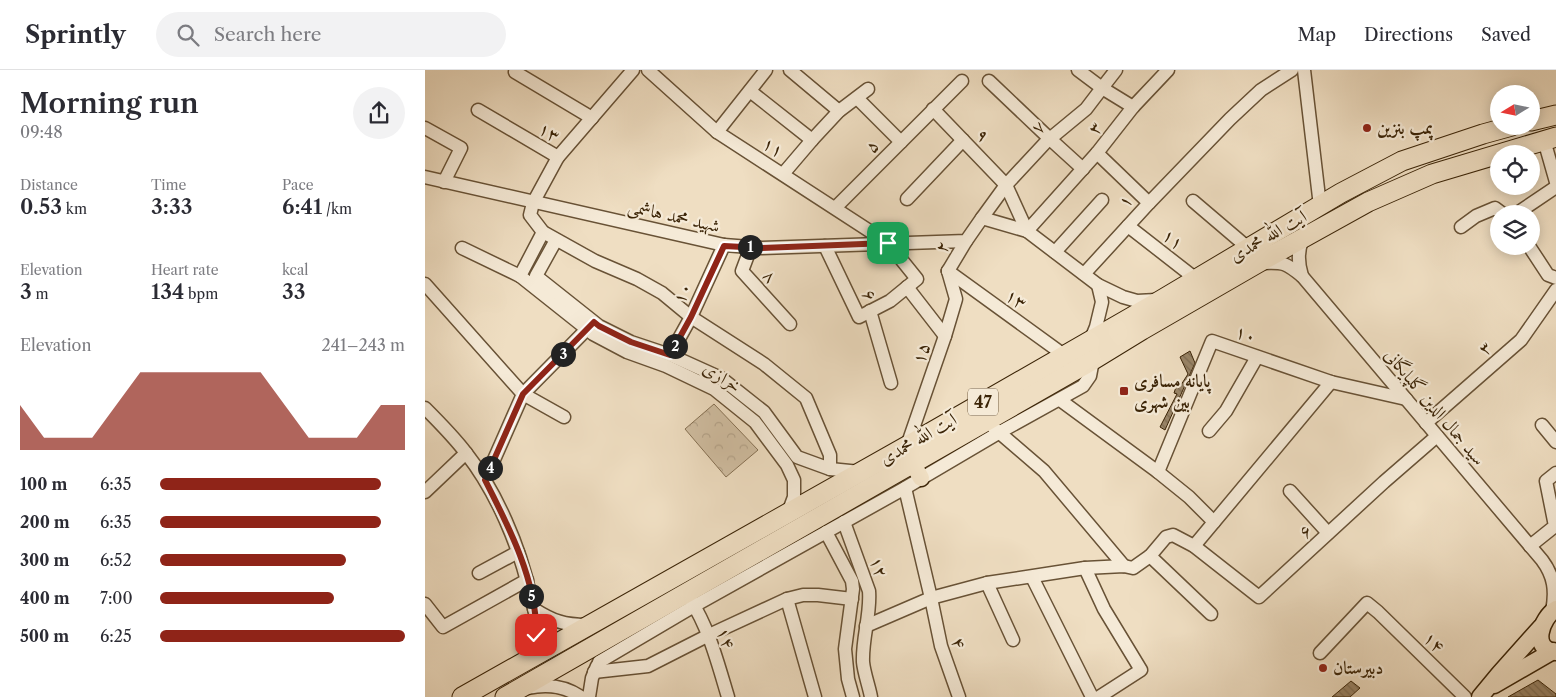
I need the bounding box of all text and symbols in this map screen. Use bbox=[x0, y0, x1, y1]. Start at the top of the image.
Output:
search box bbox=[156, 12, 506, 57]
text: Sprintly bbox=[25, 20, 126, 49]
icon: search bbox=[174, 21, 202, 49]
text: Search here bbox=[214, 23, 321, 46]
text: Map bbox=[1297, 24, 1336, 46]
text: Directions bbox=[1364, 24, 1453, 46]
text: Saved bbox=[1481, 24, 1531, 46]
north arrow bbox=[1490, 85, 1540, 135]
map controls bbox=[1490, 85, 1540, 255]
text: Morning run bbox=[20, 86, 199, 120]
button: share bbox=[353, 87, 405, 139]
street label: ۷ bbox=[1027, 115, 1049, 139]
street label: ۱۳ bbox=[534, 117, 564, 147]
street label: ۳ bbox=[1083, 117, 1107, 139]
place label: پمپ بنزین bbox=[1377, 117, 1433, 141]
text: 09:48 bbox=[20, 122, 63, 142]
marker: پمپ بنزین bbox=[1361, 122, 1373, 134]
street label: ۹ bbox=[971, 124, 995, 146]
street label: ۱۱ bbox=[758, 132, 788, 162]
street label: ۵ bbox=[860, 134, 884, 158]
button: locate bbox=[1490, 145, 1540, 195]
text: Distance bbox=[20, 176, 78, 194]
text: Time bbox=[151, 176, 186, 194]
text: Pace bbox=[282, 176, 314, 194]
street label: ۱ bbox=[1113, 190, 1137, 212]
text: 0.53 bbox=[20, 194, 62, 219]
text: 3:33 bbox=[151, 194, 192, 219]
text: 6:41 bbox=[282, 194, 322, 219]
street label: شهید محمد هاشمی bbox=[626, 195, 722, 238]
text: km bbox=[62, 200, 87, 218]
text: /km bbox=[322, 200, 352, 218]
street label: آیت الله محمدی bbox=[1224, 202, 1313, 268]
button: layers bbox=[1490, 205, 1540, 255]
pin bbox=[867, 222, 909, 264]
street label: ۱۱ bbox=[1158, 224, 1188, 254]
icon: arrive bbox=[874, 229, 902, 257]
pin: 1 bbox=[737, 234, 763, 260]
street label: ۲ bbox=[930, 237, 954, 257]
text: 1 bbox=[747, 238, 754, 256]
text: Elevation bbox=[20, 261, 83, 279]
text: Heart rate bbox=[151, 261, 218, 279]
text: kcal bbox=[282, 261, 308, 279]
street label: ۸ bbox=[758, 265, 782, 287]
text: 3 bbox=[20, 279, 32, 304]
text: 134 bbox=[151, 279, 184, 304]
text: 33 bbox=[282, 279, 306, 304]
street label: ۱۰ bbox=[668, 279, 696, 307]
street label: ۱۳ bbox=[1001, 284, 1031, 314]
text: m bbox=[32, 285, 49, 303]
text: bpm bbox=[184, 285, 218, 303]
street label: ۶ bbox=[858, 285, 882, 305]
street label: ۱۰ bbox=[1232, 320, 1260, 348]
pin: 2 bbox=[663, 334, 687, 358]
text: Elevation bbox=[20, 335, 91, 355]
text: 241–243 m bbox=[322, 335, 405, 355]
street label: ۳ bbox=[1474, 336, 1496, 360]
text: 2 bbox=[671, 337, 680, 355]
street label: ۱۵ bbox=[907, 339, 935, 367]
pin: 3 bbox=[551, 342, 575, 366]
street label: سید جمال الدین گلپایگانی bbox=[1379, 344, 1491, 470]
text: 3 bbox=[560, 345, 567, 363]
street label: خرازی bbox=[699, 357, 745, 397]
place label: پایانه مسافری بین شهری bbox=[1134, 370, 1212, 414]
marker: پایانه مسافری بین شهری bbox=[1118, 385, 1130, 397]
road number: 47 bbox=[968, 388, 998, 416]
street label: آیت الله محمدی bbox=[874, 405, 963, 471]
pin: 4 bbox=[477, 456, 503, 480]
text: 4 bbox=[486, 459, 495, 477]
text: 100 m bbox=[20, 474, 67, 494]
text: 6:35 bbox=[100, 474, 131, 494]
text: 200 m bbox=[20, 512, 70, 532]
text: 6:35 bbox=[100, 512, 131, 532]
street label: ۶ bbox=[1294, 519, 1316, 543]
text: 300 m bbox=[20, 550, 69, 570]
text: 6:52 bbox=[100, 550, 132, 570]
street label: ۱۲ bbox=[865, 553, 893, 581]
pin: 5 bbox=[519, 584, 543, 608]
text: 5 bbox=[528, 587, 535, 605]
text: 400 m bbox=[20, 588, 70, 608]
text: 7:00 bbox=[100, 588, 133, 608]
pin bbox=[515, 614, 557, 656]
icon: check bbox=[522, 621, 550, 649]
street label: ۱۴ bbox=[712, 624, 740, 652]
text: 500 m bbox=[20, 626, 69, 646]
text: 6:25 bbox=[100, 626, 132, 646]
street label: ۱۴ bbox=[1419, 627, 1449, 657]
street label: ۴ bbox=[947, 635, 971, 651]
place label: دبیرستان bbox=[1333, 657, 1383, 679]
marker: دبیرستان bbox=[1317, 662, 1329, 674]

